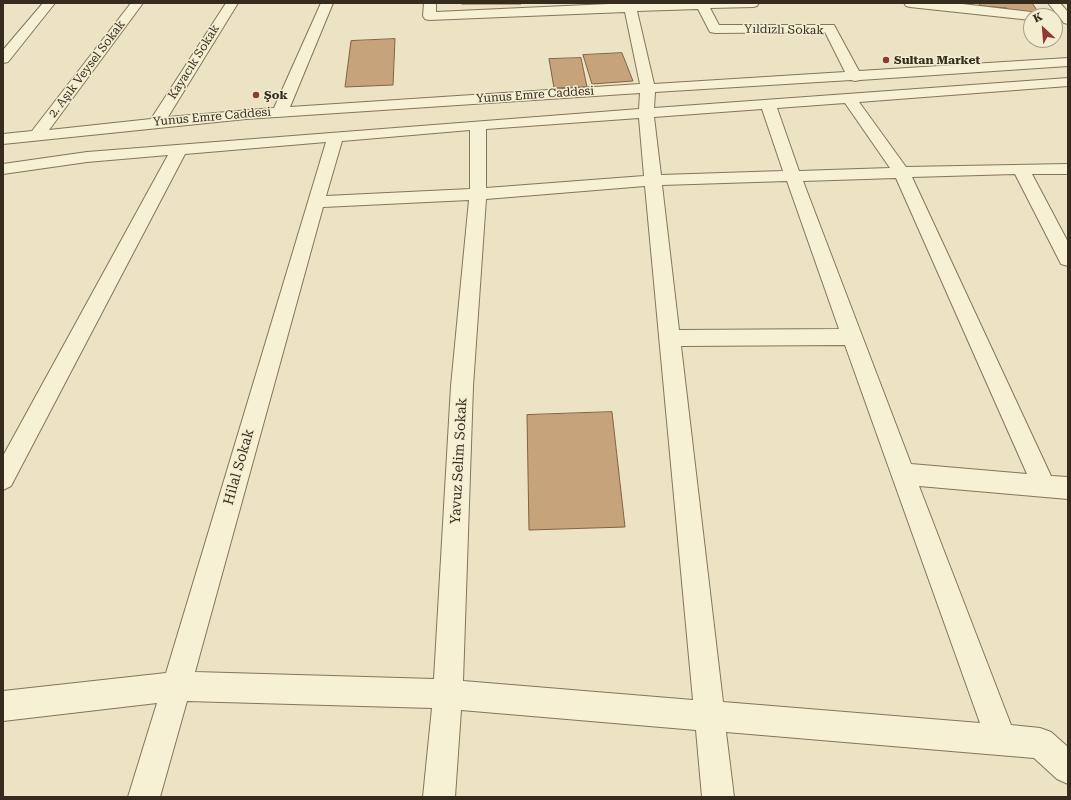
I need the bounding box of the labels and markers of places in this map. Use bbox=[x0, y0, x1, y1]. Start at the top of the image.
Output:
place label: Sultan Market bbox=[894, 53, 980, 67]
marker: Sultan Market bbox=[881, 55, 891, 65]
place label: Şok bbox=[264, 88, 288, 102]
marker: Şok bbox=[251, 90, 261, 100]

